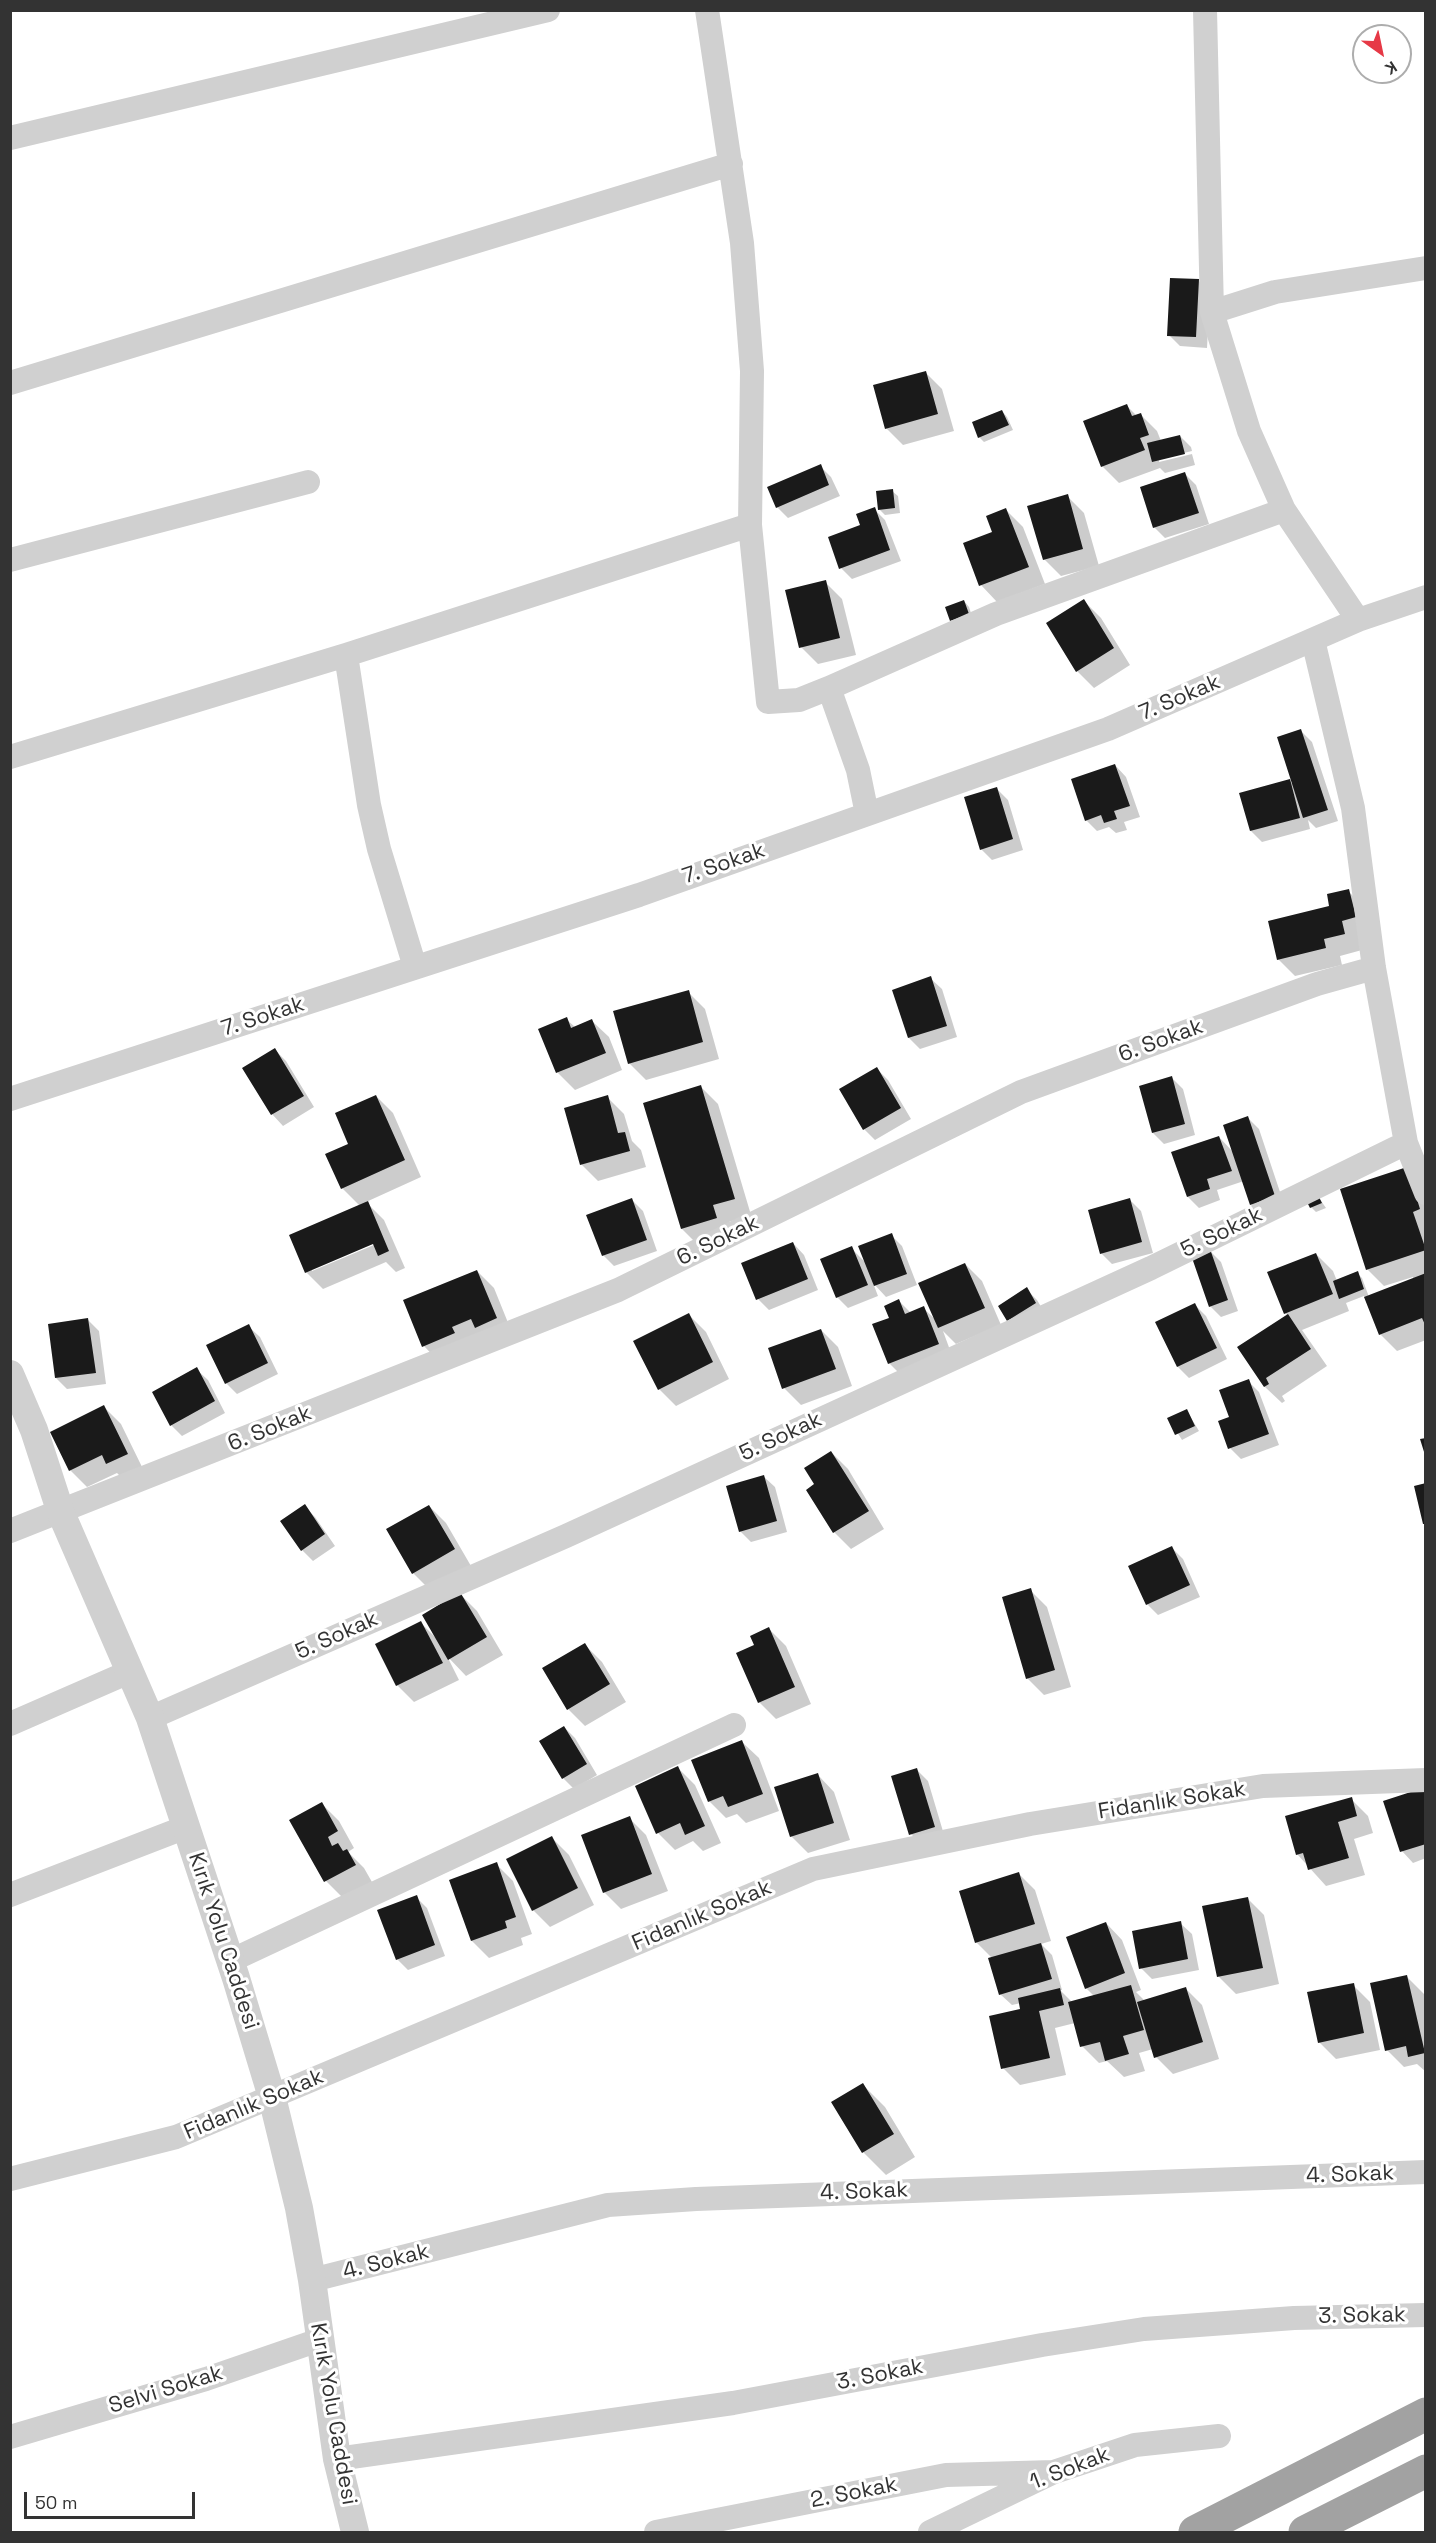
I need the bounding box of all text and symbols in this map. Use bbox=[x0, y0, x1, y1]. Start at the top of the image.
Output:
north arrow bbox=[1352, 24, 1412, 84]
text: K bbox=[1381, 56, 1401, 79]
street label: 7. Sokak bbox=[1136, 669, 1224, 727]
street label: 7. Sokak bbox=[679, 838, 769, 890]
street label: 7. Sokak bbox=[218, 991, 308, 1043]
street label: 6. Sokak bbox=[1115, 1014, 1207, 1068]
street label: 5. Sokak bbox=[1177, 1202, 1267, 1264]
street label: 6. Sokak bbox=[673, 1210, 763, 1272]
street label: 6. Sokak bbox=[224, 1400, 316, 1458]
street label: 5. Sokak bbox=[736, 1407, 826, 1467]
street label: 5. Sokak bbox=[292, 1606, 382, 1666]
street label: Fidanlık Sokak bbox=[1096, 1776, 1248, 1826]
street label: Kırık Yolu Caddesi bbox=[182, 1849, 264, 2033]
street label: Fidanlık Sokak bbox=[628, 1875, 776, 1957]
street label: Fidanlık Sokak bbox=[180, 2064, 328, 2146]
street label: 4. Sokak bbox=[1306, 2160, 1394, 2190]
street label: 4. Sokak bbox=[820, 2177, 908, 2207]
street label: 4. Sokak bbox=[340, 2239, 432, 2285]
street label: 3. Sokak bbox=[1318, 2302, 1406, 2330]
street label: Kırık Yolu Caddesi bbox=[304, 2321, 362, 2507]
street label: 3. Sokak bbox=[834, 2354, 926, 2396]
street label: Selvi Sokak bbox=[106, 2360, 226, 2420]
street label: 1. Sokak bbox=[1026, 2442, 1114, 2496]
street label: 2. Sokak bbox=[808, 2472, 900, 2514]
scale bar bbox=[27, 2480, 198, 2518]
text: 50 m bbox=[35, 2491, 77, 2514]

